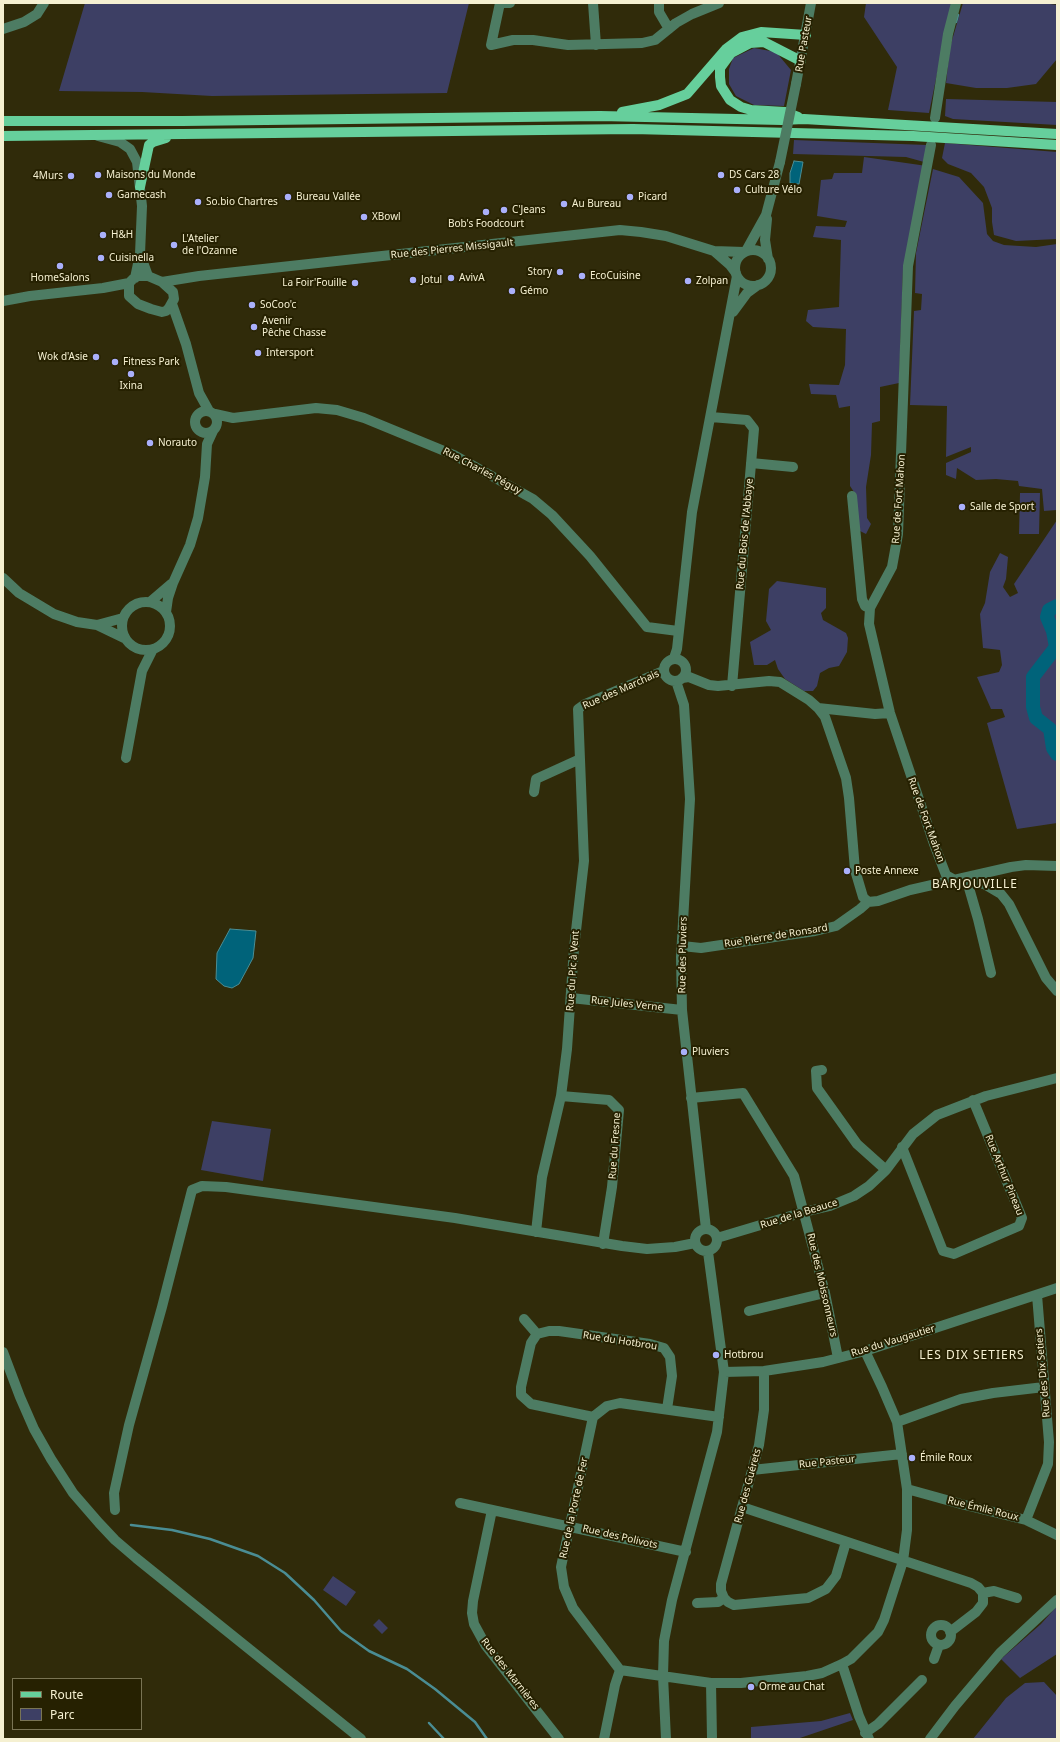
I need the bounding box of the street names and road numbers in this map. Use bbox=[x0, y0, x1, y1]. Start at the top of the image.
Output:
street label: Rue Pasteur bbox=[793, 15, 815, 73]
street label: Rue des Pierres Missigault bbox=[390, 237, 514, 261]
street label: Rue Charles Péguy bbox=[441, 445, 523, 497]
street label: Rue de Fort Mahon bbox=[890, 454, 908, 544]
street label: Rue du Bois de l'Abbaye bbox=[734, 478, 756, 590]
street label: Rue des Marchais bbox=[581, 668, 661, 712]
street label: Rue de Fort Mahon bbox=[905, 776, 947, 864]
street label: Rue des Pluviers bbox=[676, 916, 690, 994]
street label: Rue Pierre de Ronsard bbox=[723, 922, 829, 950]
street label: Rue du Pic à Vent bbox=[564, 930, 582, 1012]
street label: Rue Jules Verne bbox=[590, 994, 664, 1014]
street label: Rue du Fresne bbox=[607, 1112, 623, 1180]
street label: Rue Arthur Pineau bbox=[982, 1133, 1026, 1217]
street label: Rue de la Beauce bbox=[759, 1197, 839, 1231]
street label: Rue des Moissonneurs bbox=[804, 1232, 840, 1338]
street label: Rue du Vaugautier bbox=[850, 1323, 936, 1359]
street label: Rue des Dix Setiers bbox=[1033, 1328, 1053, 1418]
street label: Rue du Hotbrou bbox=[582, 1329, 658, 1353]
street label: Rue des Guérets bbox=[732, 1447, 764, 1525]
street label: Rue Pasteur bbox=[798, 1453, 856, 1471]
street label: Rue de la Porte de Fer bbox=[557, 1456, 591, 1560]
street label: Rue Émile Roux bbox=[946, 1494, 1020, 1524]
street label: Rue des Polivots bbox=[581, 1523, 659, 1551]
street label: Rue des Marnières bbox=[478, 1636, 542, 1712]

